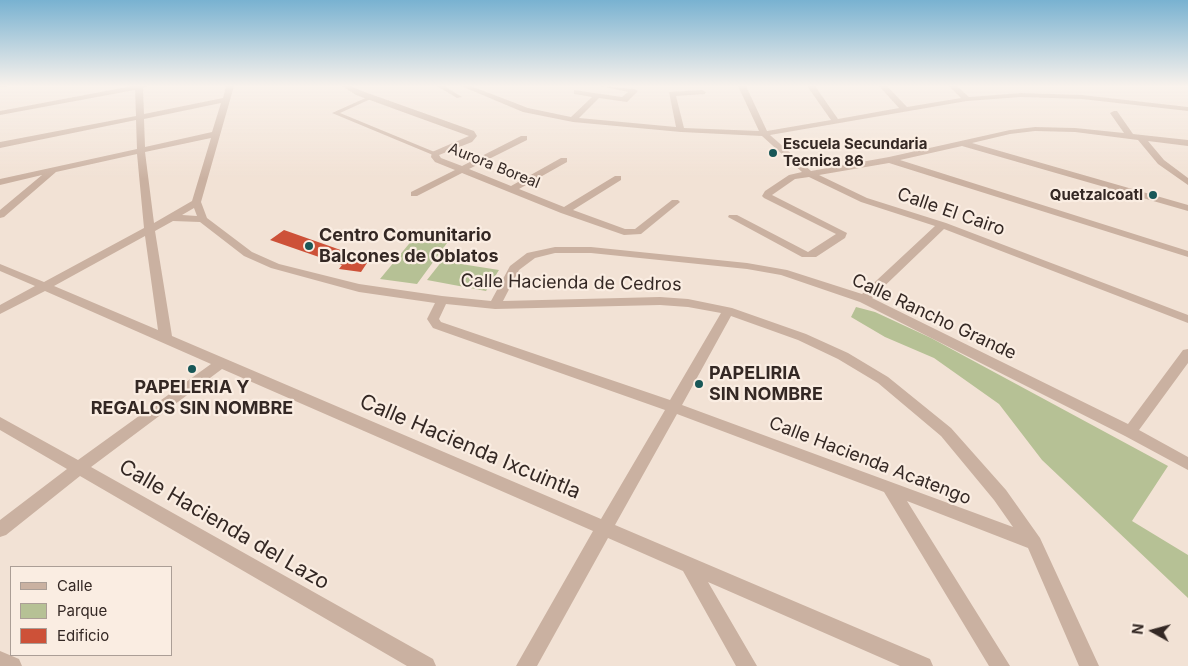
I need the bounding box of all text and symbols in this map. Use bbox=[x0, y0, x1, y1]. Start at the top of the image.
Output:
place label: Escuela Secundaria Tecnica 86 bbox=[783, 135, 927, 170]
street label: Aurora Boreal bbox=[446, 139, 542, 193]
marker: Escuela Secundaria Tecnica 86 bbox=[767, 147, 779, 159]
street label: Calle El Cairo bbox=[894, 183, 1008, 241]
place label: Quetzalcoatl bbox=[1050, 186, 1143, 204]
marker: Quetzalcoatl bbox=[1147, 189, 1159, 201]
place label: Centro Comunitario Balcones de Oblatos bbox=[319, 225, 499, 268]
marker: Centro Comunitario Balcones de Oblatos bbox=[303, 240, 315, 252]
street label: Calle Rancho Grande bbox=[848, 269, 1020, 365]
street label: Calle Hacienda de Cedros bbox=[460, 270, 682, 296]
marker: PAPELERIA Y REGALOS SIN NOMBRE bbox=[186, 363, 198, 375]
place label: PAPELIRIA SIN NOMBRE bbox=[709, 363, 823, 406]
place label: PAPELERIA Y REGALOS SIN NOMBRE bbox=[91, 377, 293, 419]
marker: PAPELIRIA SIN NOMBRE bbox=[693, 378, 705, 390]
street label: Calle Hacienda Ixcuintla bbox=[356, 389, 584, 505]
street label: Calle Hacienda Acatengo bbox=[766, 412, 974, 510]
street label: Calle Hacienda del Lazo bbox=[114, 454, 334, 596]
legend bbox=[10, 566, 172, 656]
text: Calle bbox=[57, 576, 92, 595]
text: Parque bbox=[57, 601, 107, 620]
north arrow bbox=[1128, 606, 1178, 656]
text: N bbox=[1129, 623, 1147, 635]
text: Edificio bbox=[57, 626, 109, 645]

